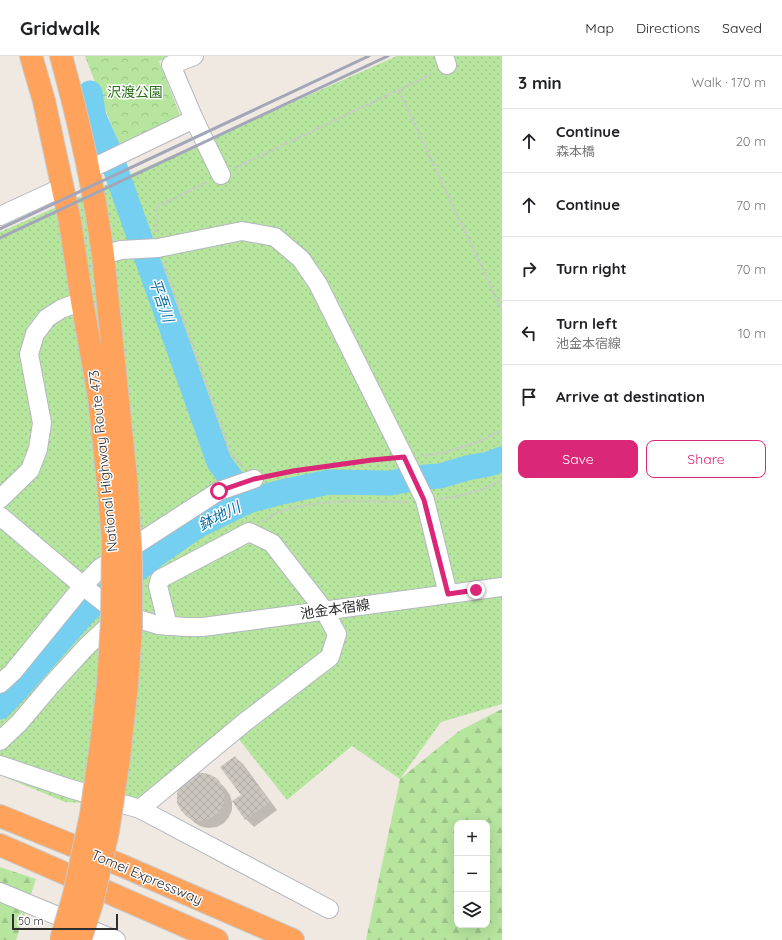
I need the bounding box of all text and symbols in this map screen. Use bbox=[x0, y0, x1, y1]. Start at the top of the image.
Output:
text: Gridwalk bbox=[20, 16, 100, 40]
text: Map bbox=[585, 19, 614, 37]
text: Directions bbox=[636, 19, 700, 37]
text: Saved bbox=[722, 19, 762, 37]
text: 3 min bbox=[518, 72, 562, 93]
text: Walk · 170 m bbox=[691, 74, 766, 90]
park label: 沢渡公園 bbox=[107, 83, 163, 101]
text: Continue bbox=[556, 122, 620, 141]
icon: ahead bbox=[518, 130, 540, 152]
text: 20 m bbox=[736, 133, 766, 149]
text: 森本橋 bbox=[556, 143, 595, 159]
icon: ahead bbox=[518, 194, 540, 216]
text: Continue bbox=[556, 195, 620, 214]
text: 70 m bbox=[736, 197, 766, 213]
icon: right bbox=[518, 258, 540, 280]
text: Turn right bbox=[556, 259, 627, 278]
text: 70 m bbox=[736, 261, 766, 277]
water label: 平吾川 bbox=[146, 276, 179, 326]
text: Turn left bbox=[556, 314, 618, 333]
icon: left bbox=[518, 322, 540, 344]
text: 10 m bbox=[738, 325, 766, 341]
text: 池金本宿線 bbox=[556, 335, 621, 351]
street label: National Highway Route 473 bbox=[84, 369, 122, 553]
icon: arrive bbox=[518, 386, 540, 408]
text: Arrive at destination bbox=[556, 387, 705, 406]
button: Save bbox=[518, 440, 638, 478]
button: Share bbox=[646, 440, 766, 478]
route start bbox=[210, 482, 228, 500]
water label: 鉢地川 bbox=[195, 496, 245, 535]
route end bbox=[467, 581, 485, 599]
street label: 池金本宿線 bbox=[299, 595, 371, 623]
map controls bbox=[454, 820, 490, 928]
button: + bbox=[454, 820, 490, 856]
street label: Tomei Expressway bbox=[89, 845, 205, 909]
button: − bbox=[454, 856, 490, 892]
button: layers bbox=[454, 892, 490, 928]
scale bar bbox=[12, 912, 118, 931]
text: 50 m bbox=[18, 914, 44, 928]

